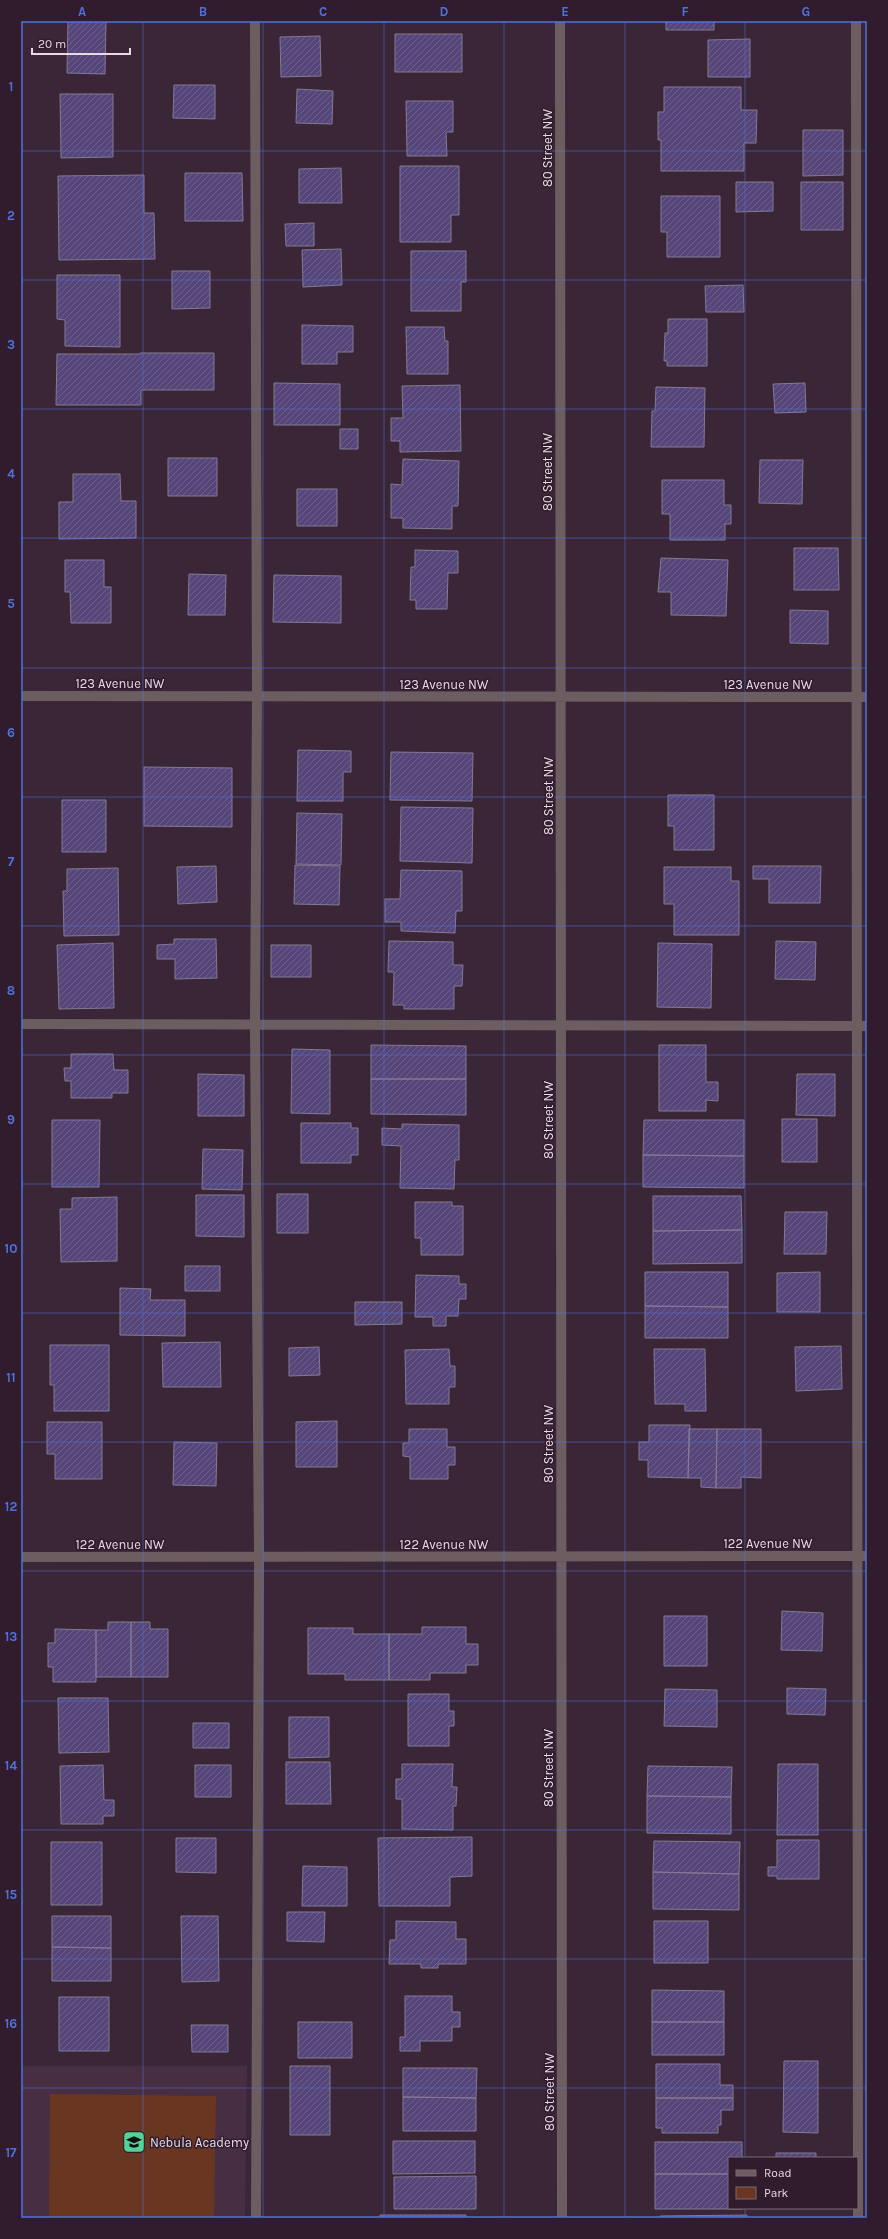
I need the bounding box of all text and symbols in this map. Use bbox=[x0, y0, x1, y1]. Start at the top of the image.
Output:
text: A bbox=[78, 4, 86, 19]
text: B bbox=[199, 4, 207, 19]
text: C bbox=[319, 4, 327, 19]
text: D bbox=[440, 4, 449, 19]
text: E bbox=[561, 4, 569, 19]
text: F bbox=[681, 4, 689, 19]
text: G bbox=[802, 4, 810, 19]
scale bar bbox=[32, 30, 130, 56]
text: 20 m bbox=[38, 37, 66, 51]
text: 1 bbox=[9, 79, 13, 94]
street label: 80 Street NW bbox=[540, 109, 555, 187]
text: 2 bbox=[7, 208, 15, 223]
text: 3 bbox=[7, 337, 15, 352]
street label: 80 Street NW bbox=[540, 433, 555, 511]
text: 4 bbox=[7, 466, 15, 481]
text: 5 bbox=[7, 596, 15, 611]
street label: 123 Avenue NW bbox=[76, 676, 165, 691]
street label: 123 Avenue NW bbox=[400, 677, 489, 692]
street label: 123 Avenue NW bbox=[724, 677, 813, 692]
text: 6 bbox=[7, 725, 15, 740]
street label: 80 Street NW bbox=[541, 757, 556, 835]
text: 7 bbox=[8, 854, 15, 869]
text: 8 bbox=[7, 983, 15, 998]
street label: 80 Street NW bbox=[541, 1081, 556, 1159]
text: 9 bbox=[7, 1112, 15, 1127]
text: 10 bbox=[5, 1241, 17, 1256]
text: 11 bbox=[6, 1370, 16, 1385]
street label: 80 Street NW bbox=[541, 1405, 556, 1483]
text: 12 bbox=[5, 1499, 17, 1514]
street label: 122 Avenue NW bbox=[724, 1536, 813, 1551]
street label: 122 Avenue NW bbox=[76, 1537, 165, 1552]
street label: 122 Avenue NW bbox=[400, 1537, 489, 1552]
text: 13 bbox=[5, 1629, 17, 1644]
street label: 80 Street NW bbox=[541, 1729, 556, 1807]
text: 14 bbox=[5, 1758, 17, 1773]
text: 15 bbox=[5, 1887, 18, 1902]
text: 16 bbox=[5, 2016, 17, 2031]
street label: 80 Street NW bbox=[542, 2053, 557, 2131]
school or university icon: Nebula Academy bbox=[121, 2129, 147, 2155]
place label: Nebula Academy bbox=[150, 2135, 249, 2150]
text: 17 bbox=[5, 2145, 17, 2160]
legend bbox=[728, 2157, 858, 2209]
text: Road bbox=[764, 2166, 792, 2180]
text: Park bbox=[764, 2186, 789, 2200]

